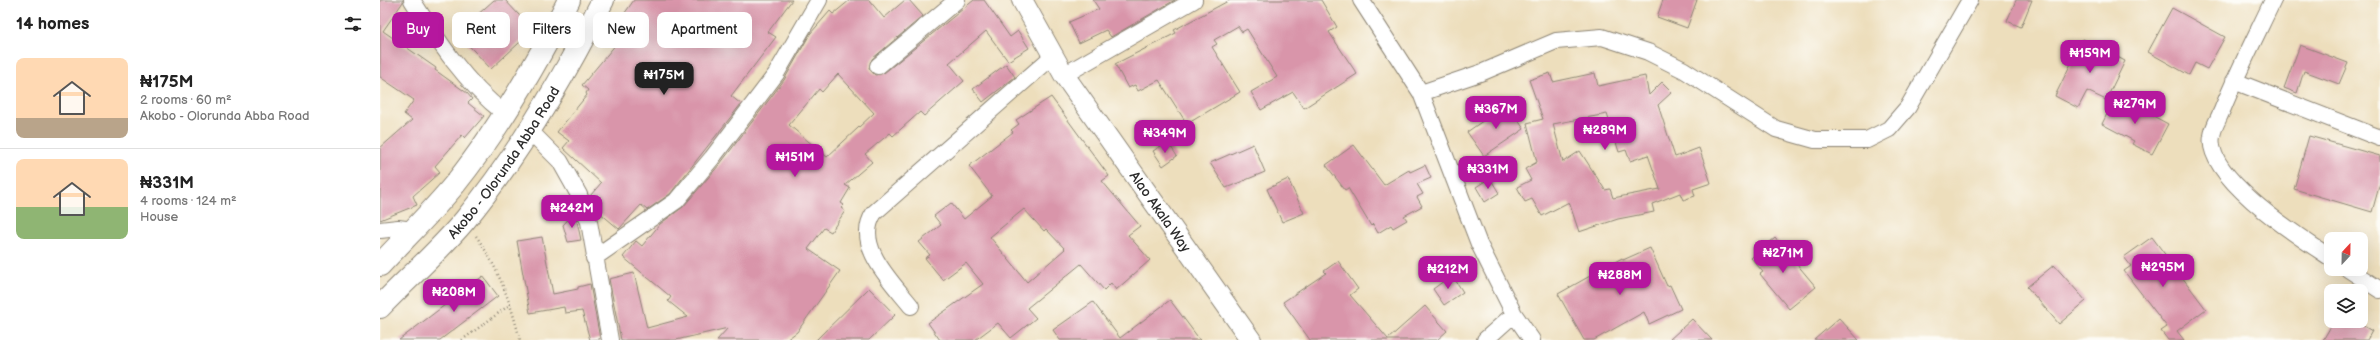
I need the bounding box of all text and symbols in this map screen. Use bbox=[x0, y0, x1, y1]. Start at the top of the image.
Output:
chip: Buy bbox=[392, 12, 444, 48]
chip: Rent bbox=[452, 12, 510, 48]
chip: Filters bbox=[518, 12, 585, 48]
chip: New bbox=[593, 12, 649, 48]
chip: Apartment bbox=[657, 12, 752, 48]
icon: filters bbox=[342, 13, 364, 35]
text: 14 homes bbox=[16, 14, 89, 34]
pin: ₦159M bbox=[2062, 40, 2118, 74]
text: ₦159M bbox=[2069, 45, 2111, 61]
pin: ₦175M bbox=[636, 62, 692, 96]
text: ₦175M bbox=[644, 67, 684, 83]
text: ₦175M bbox=[140, 72, 193, 92]
icon: home bbox=[48, 74, 96, 122]
street label: Akobo - Olorunda Abba Road bbox=[444, 83, 563, 242]
pin: ₦279M bbox=[2107, 91, 2163, 125]
text: 2 rooms · 60 m² bbox=[140, 92, 232, 108]
pin: ₦367M bbox=[1468, 96, 1524, 130]
text: ₦279M bbox=[2114, 96, 2156, 112]
text: ₦367M bbox=[1474, 101, 1518, 117]
text: Akobo - Olorunda Abba Road bbox=[140, 108, 309, 124]
pin: ₦289M bbox=[1577, 117, 1633, 151]
pin: ₦349M bbox=[1137, 120, 1193, 154]
text: ₦289M bbox=[1583, 122, 1627, 138]
text: ₦349M bbox=[1143, 125, 1187, 141]
pin: ₦151M bbox=[767, 144, 823, 178]
text: ₦151M bbox=[775, 149, 815, 165]
pin: ₦331M bbox=[1460, 156, 1516, 190]
text: ₦331M bbox=[1467, 161, 1509, 177]
street label: Alao Akala Way bbox=[1126, 168, 1195, 256]
text: ₦331M bbox=[140, 173, 194, 193]
icon: home bbox=[48, 175, 96, 223]
text: 4 rooms · 124 m² bbox=[140, 193, 237, 209]
pin: ₦242M bbox=[544, 195, 600, 229]
text: ₦242M bbox=[550, 200, 594, 216]
text: House bbox=[140, 209, 178, 225]
north arrow bbox=[2324, 232, 2368, 276]
map controls bbox=[2324, 232, 2368, 328]
pin: ₦271M bbox=[1755, 240, 1811, 274]
text: ₦271M bbox=[1763, 245, 1803, 261]
pin: ₦295M bbox=[2135, 254, 2191, 288]
pin: ₦212M bbox=[1420, 256, 1476, 290]
text: ₦295M bbox=[2141, 259, 2185, 275]
text: ₦212M bbox=[1427, 261, 1469, 277]
pin: ₦288M bbox=[1592, 262, 1648, 296]
text: ₦288M bbox=[1598, 267, 1642, 283]
pin: ₦208M bbox=[426, 279, 482, 313]
text: ₦208M bbox=[432, 284, 476, 300]
button: layers bbox=[2324, 284, 2368, 328]

